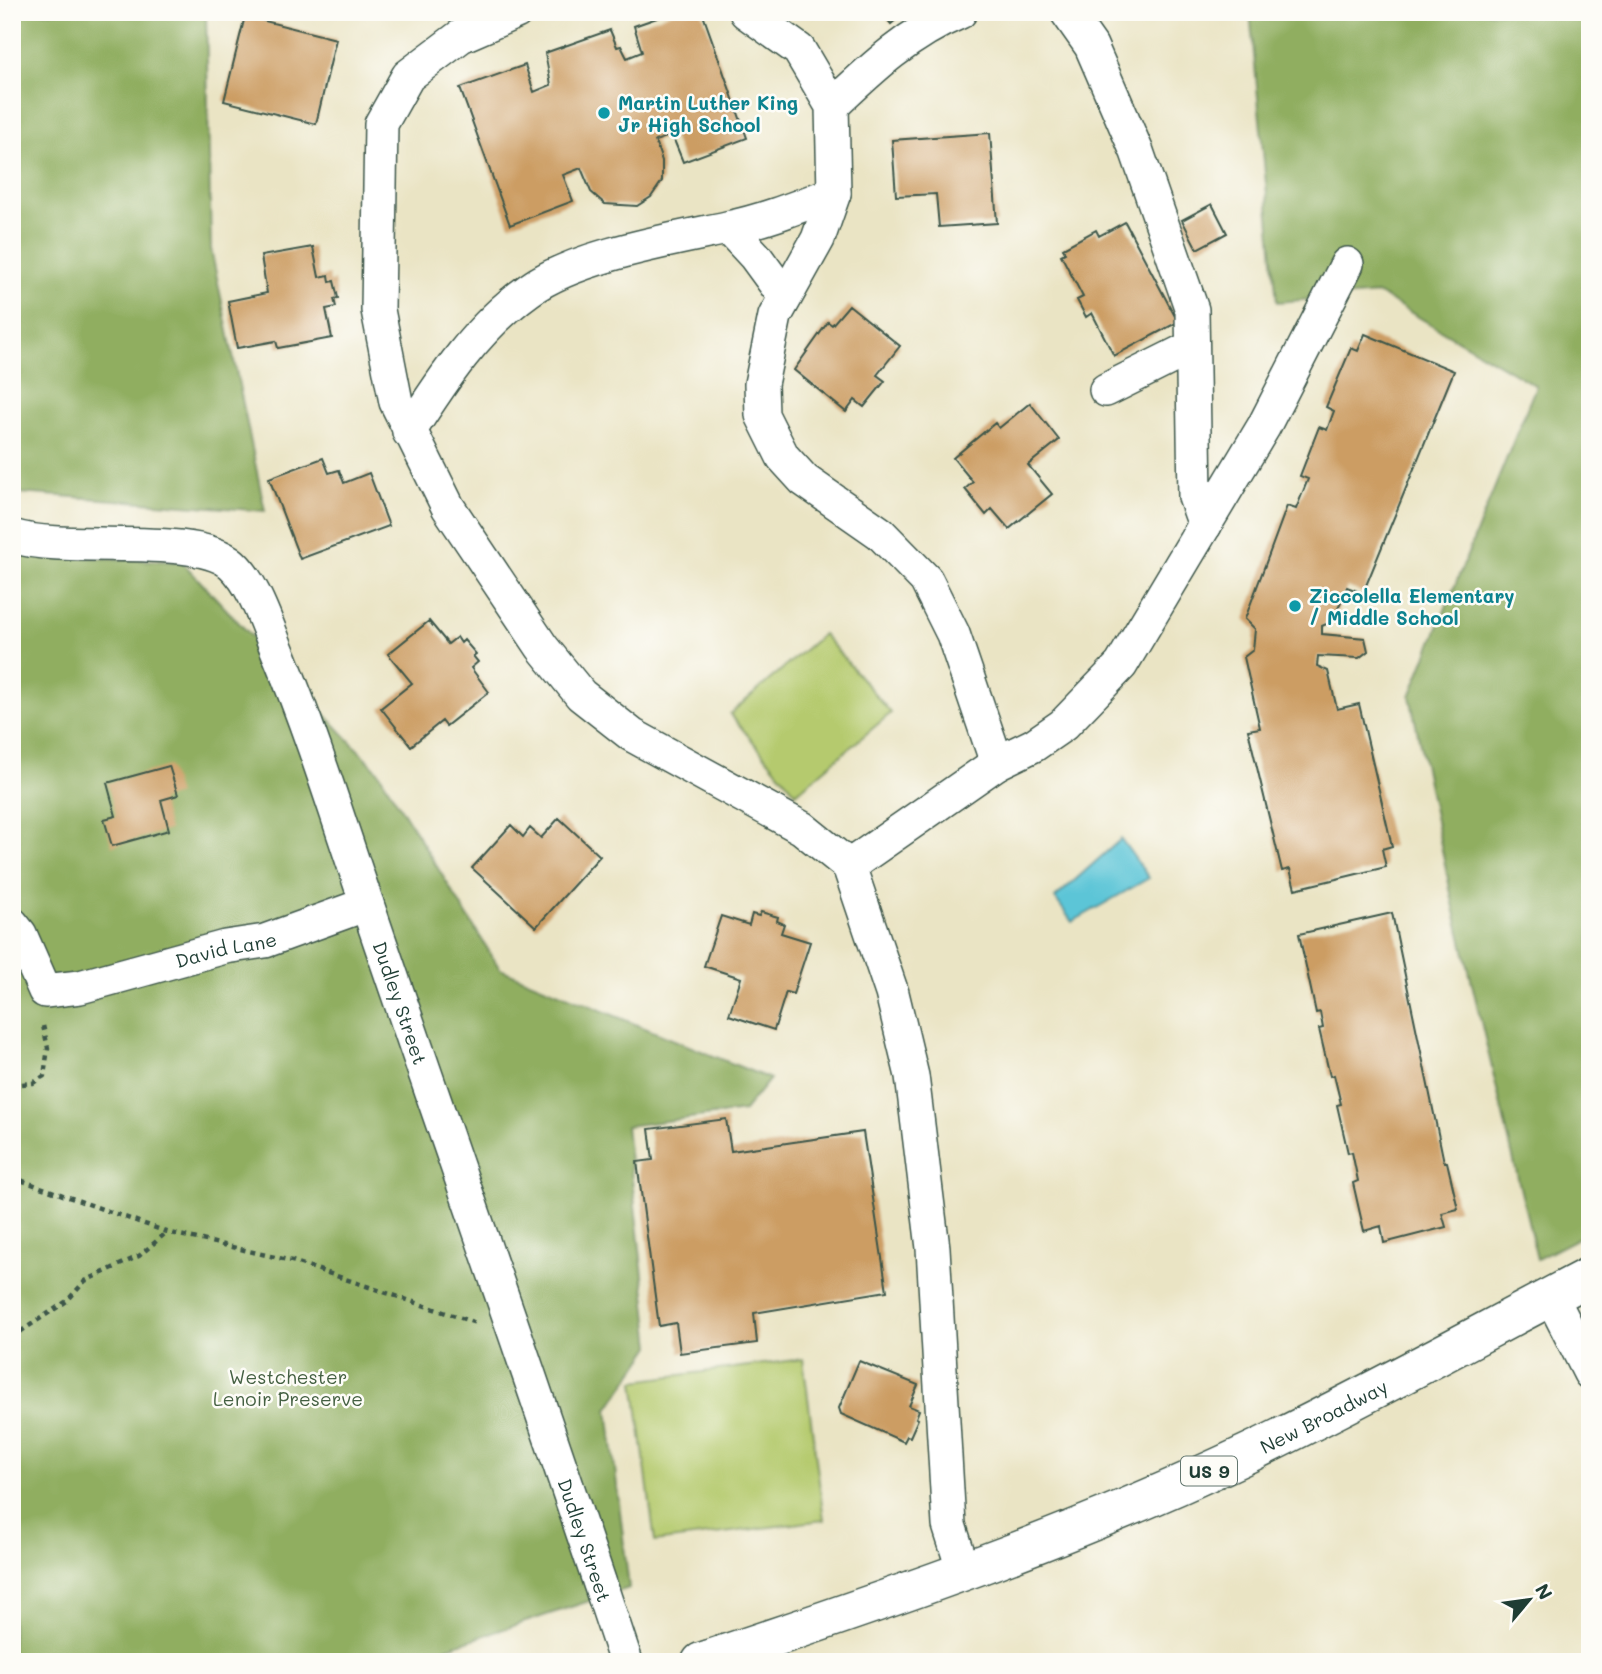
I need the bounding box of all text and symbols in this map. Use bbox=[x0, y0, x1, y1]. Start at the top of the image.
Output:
place label: Martin Luther King Jr High School bbox=[618, 90, 798, 137]
marker: Martin Luther King Jr High School bbox=[596, 105, 612, 121]
place label: Ziccolella Elementary / Middle School bbox=[1309, 583, 1515, 630]
marker: Ziccolella Elementary / Middle School bbox=[1287, 598, 1303, 614]
street label: David Lane bbox=[172, 925, 280, 973]
street label: Dudley Street bbox=[368, 938, 434, 1068]
park label: Westchester Lenoir Preserve bbox=[213, 1364, 363, 1411]
street label: New Broadway bbox=[1255, 1373, 1391, 1458]
road number: US 9 bbox=[1181, 1456, 1237, 1486]
street label: Dudley Street bbox=[553, 1475, 618, 1605]
north arrow bbox=[1494, 1566, 1564, 1636]
text: N bbox=[1530, 1579, 1559, 1604]

